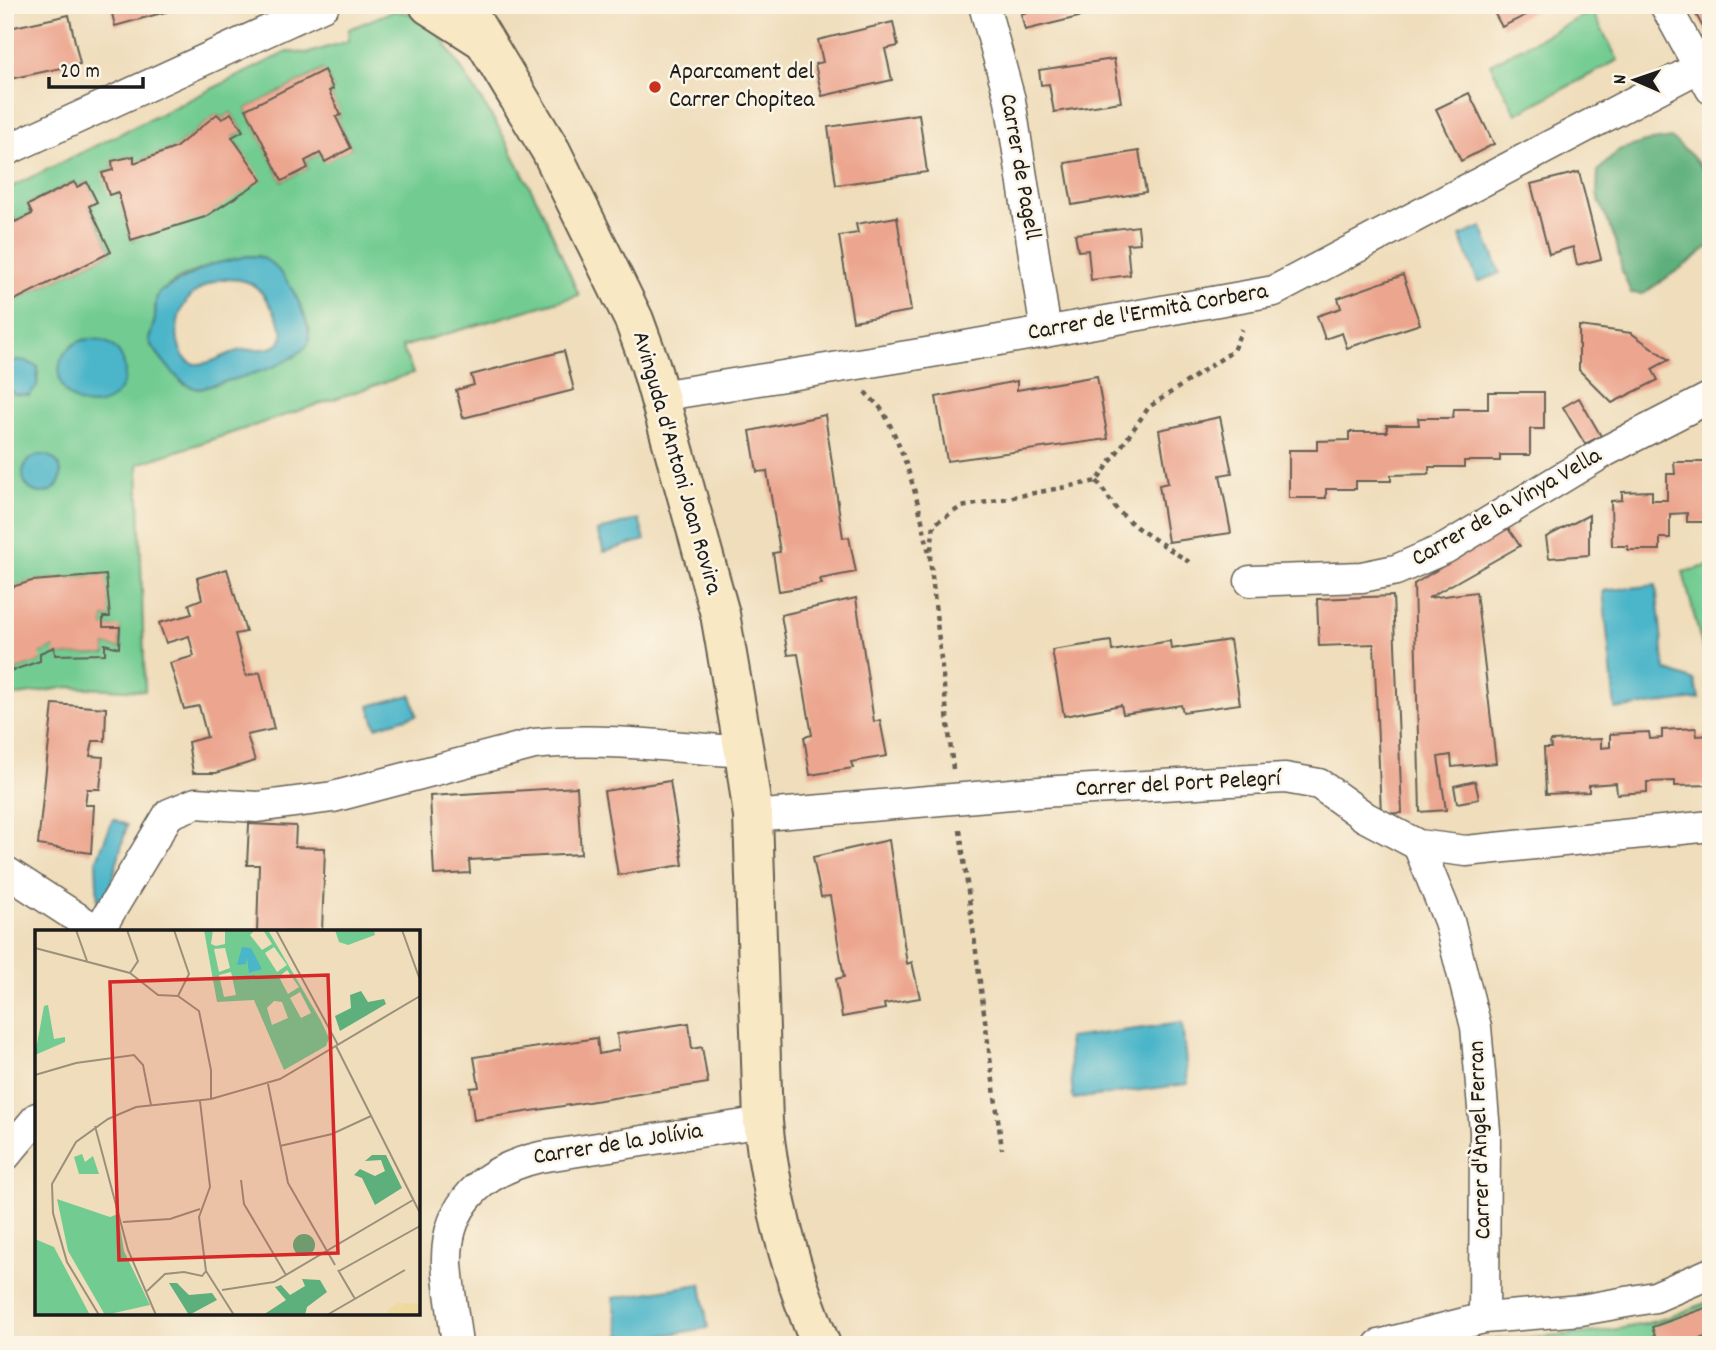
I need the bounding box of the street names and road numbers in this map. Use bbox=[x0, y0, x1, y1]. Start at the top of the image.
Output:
street label: Carrer de Pagell bbox=[989, 91, 1049, 243]
street label: Carrer de l'Ermità Corbera bbox=[1025, 275, 1271, 351]
street label: Avinguda d'Antoni Joan Rovira bbox=[622, 327, 730, 599]
street label: Carrer de la Vinya Vella bbox=[1406, 439, 1609, 576]
street label: Carrer del Port Pelegrí bbox=[1075, 763, 1283, 807]
street label: Carrer d'Àngel Ferran bbox=[1461, 1040, 1501, 1240]
street label: Carrer de la Jolívia bbox=[531, 1115, 706, 1175]

